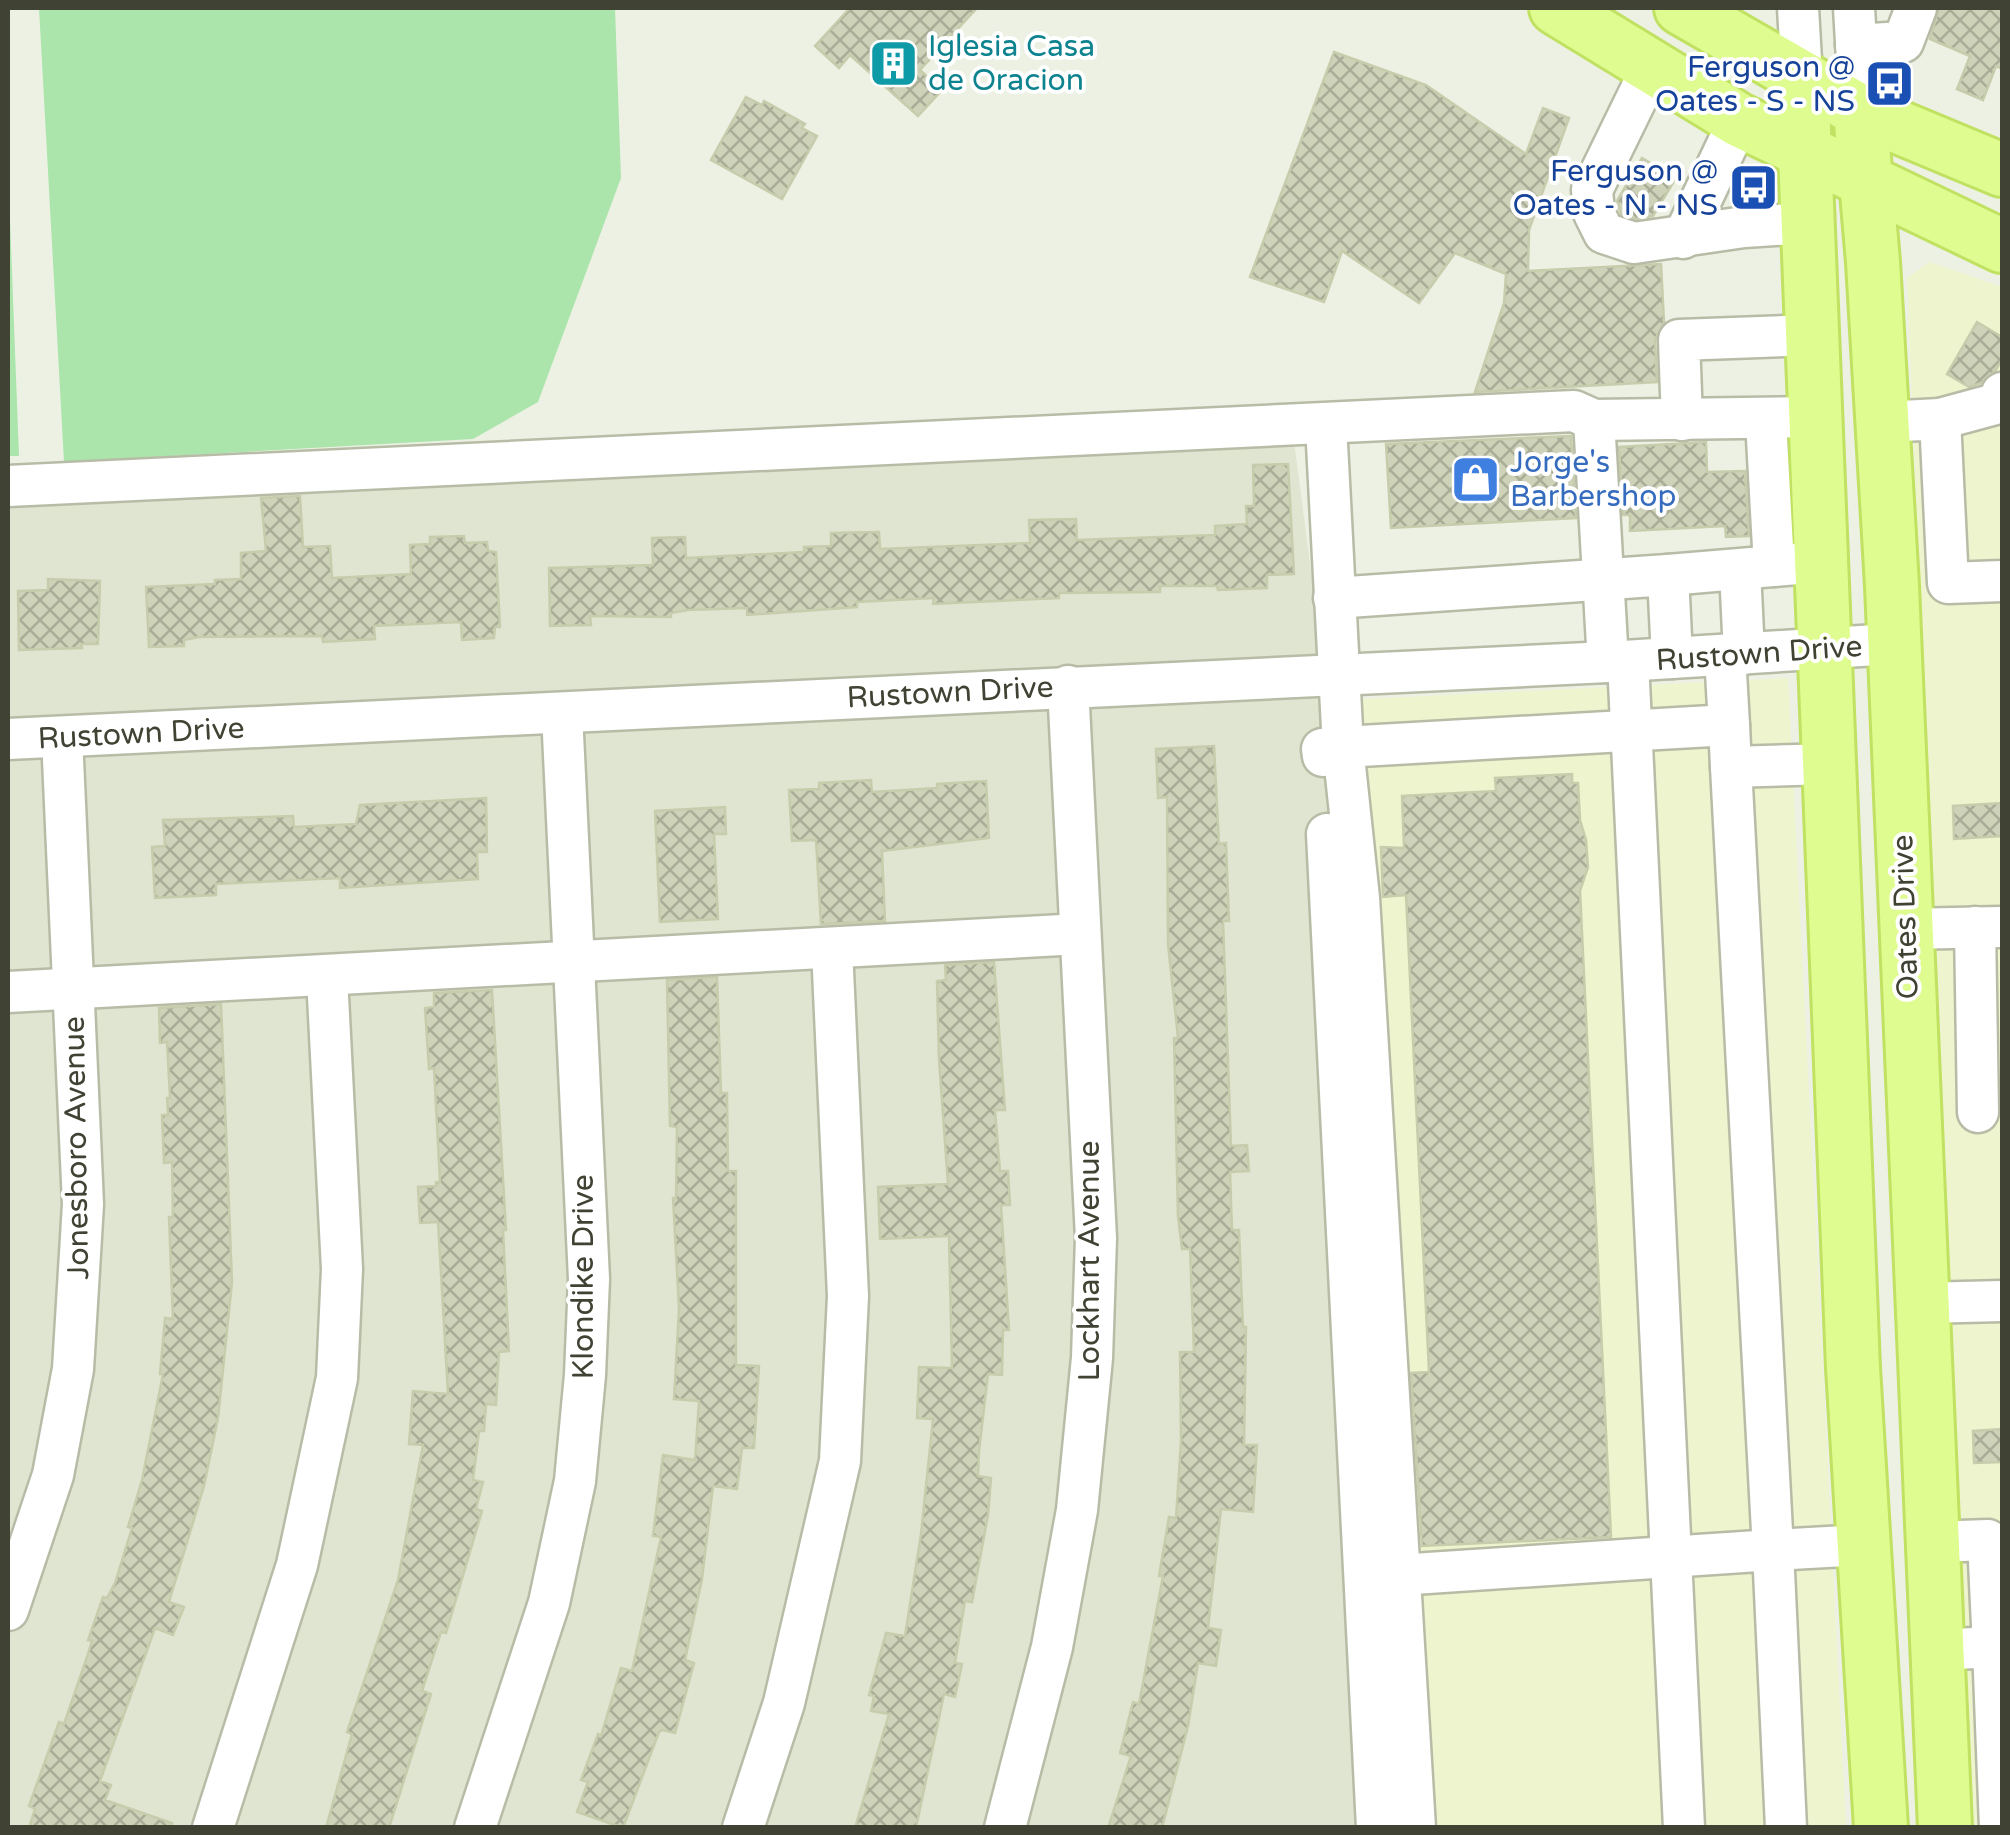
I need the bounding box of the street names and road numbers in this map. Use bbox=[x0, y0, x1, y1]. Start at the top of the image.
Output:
street label: Rustown Drive bbox=[1655, 628, 1864, 679]
street label: Rustown Drive bbox=[846, 669, 1054, 716]
street label: Rustown Drive bbox=[37, 710, 245, 757]
street label: Oates Drive bbox=[1884, 834, 1927, 1000]
street label: Jonesboro Avenue bbox=[56, 1016, 97, 1280]
street label: Lockhart Avenue bbox=[1071, 1140, 1108, 1382]
street label: Klondike Drive bbox=[565, 1174, 602, 1380]

